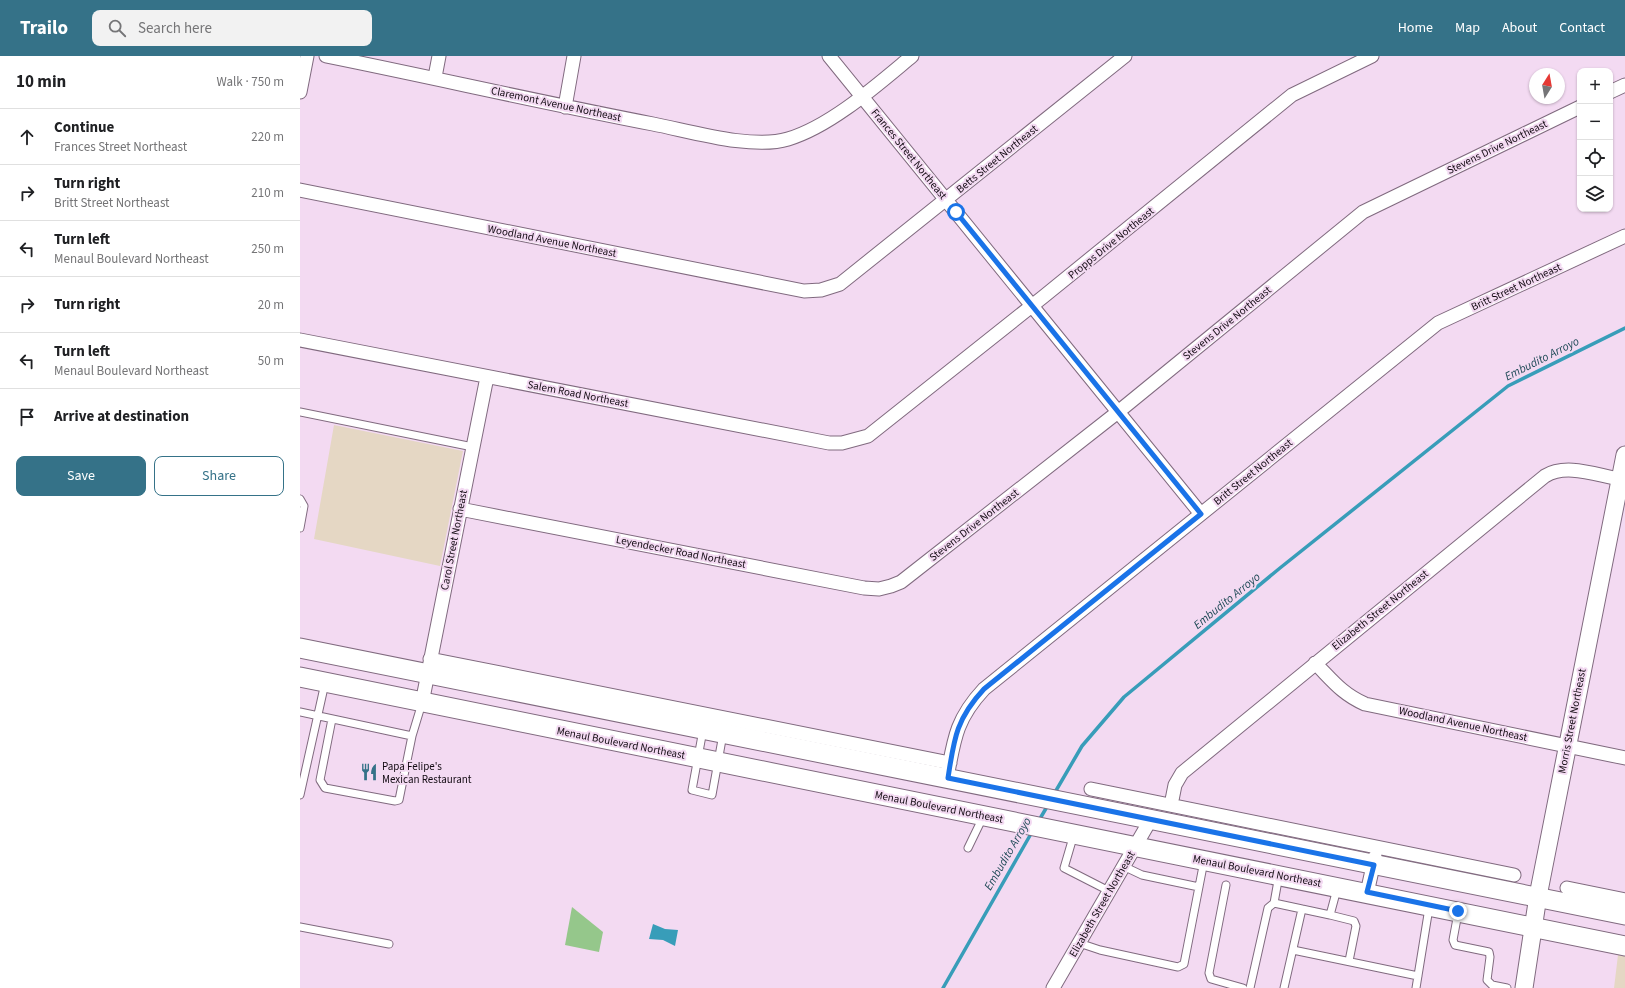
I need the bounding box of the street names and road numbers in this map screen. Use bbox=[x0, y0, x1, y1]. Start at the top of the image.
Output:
street label: Claremont Avenue Northeast bbox=[490, 83, 623, 125]
street label: Frances Street Northeast bbox=[868, 105, 950, 203]
street label: Stevens Drive Northeast bbox=[1444, 116, 1550, 178]
street label: Betts Street Northeast bbox=[953, 121, 1041, 197]
street label: Propps Drive Northeast bbox=[1065, 203, 1157, 282]
street label: Woodland Avenue Northeast bbox=[486, 221, 618, 261]
street label: Britt Street Northeast bbox=[1469, 259, 1564, 314]
street label: Stevens Drive Northeast bbox=[1180, 282, 1275, 363]
street label: Salem Road Northeast bbox=[526, 377, 630, 411]
street label: Britt Street Northeast bbox=[1210, 435, 1296, 509]
street label: Stevens Drive Northeast bbox=[926, 485, 1022, 565]
street label: Carol Street Northeast bbox=[437, 488, 471, 591]
street label: Leyendecker Road Northeast bbox=[615, 532, 747, 572]
street label: Elizabeth Street Northeast bbox=[1329, 566, 1432, 654]
street label: Morris Street Northeast bbox=[1554, 667, 1590, 775]
street label: Woodland Avenue Northeast bbox=[1397, 703, 1529, 745]
street label: Menaul Boulevard Northeast bbox=[555, 723, 687, 763]
street label: Menaul Boulevard Northeast bbox=[873, 787, 1005, 827]
street label: Elizabeth Street Northeast bbox=[1066, 848, 1139, 960]
street label: Menaul Boulevard Northeast bbox=[1191, 851, 1323, 891]

